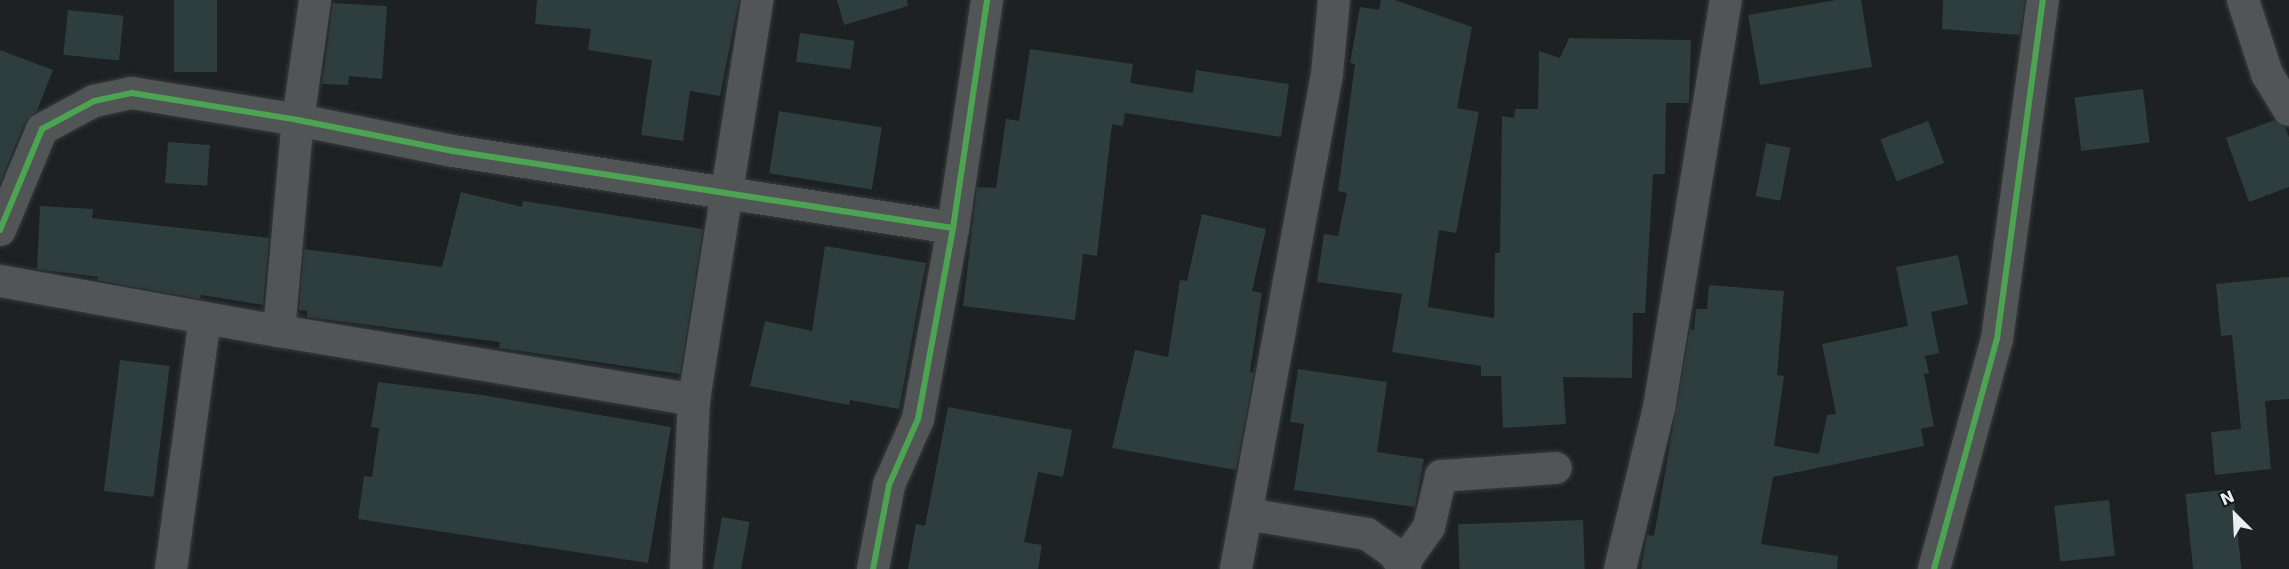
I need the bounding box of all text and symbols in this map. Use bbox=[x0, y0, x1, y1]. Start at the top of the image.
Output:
north arrow bbox=[2205, 485, 2265, 545]
text: N bbox=[2217, 487, 2237, 510]

